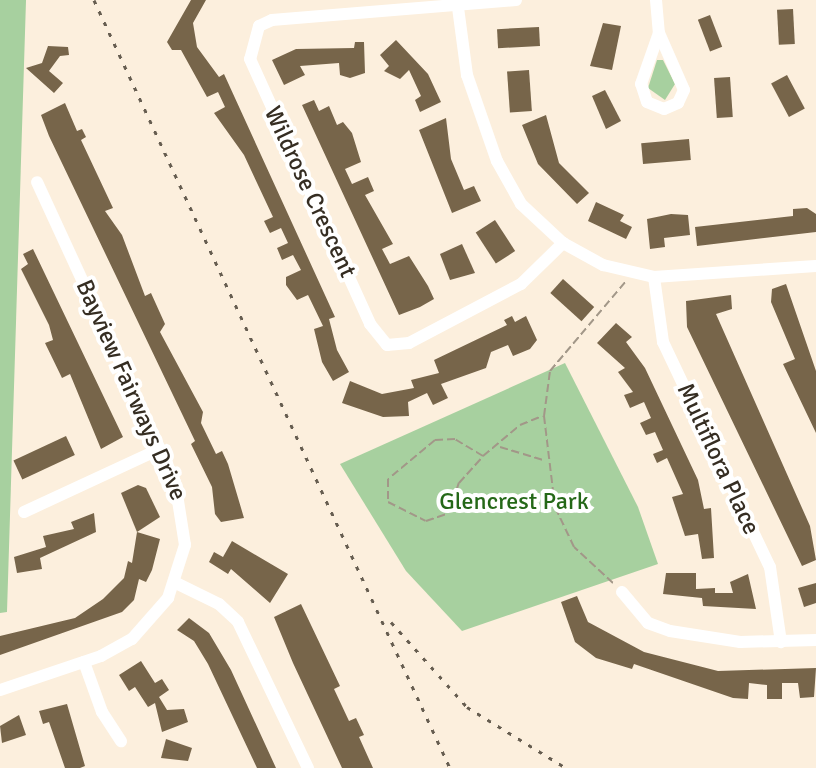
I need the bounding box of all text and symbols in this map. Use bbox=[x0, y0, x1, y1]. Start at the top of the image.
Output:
street label: Wildrose Crescent bbox=[258, 102, 362, 282]
street label: Bayview Fairways Drive bbox=[69, 275, 193, 505]
street label: Multiflora Place bbox=[670, 379, 766, 539]
park label: Glencrest Park bbox=[439, 488, 589, 516]

